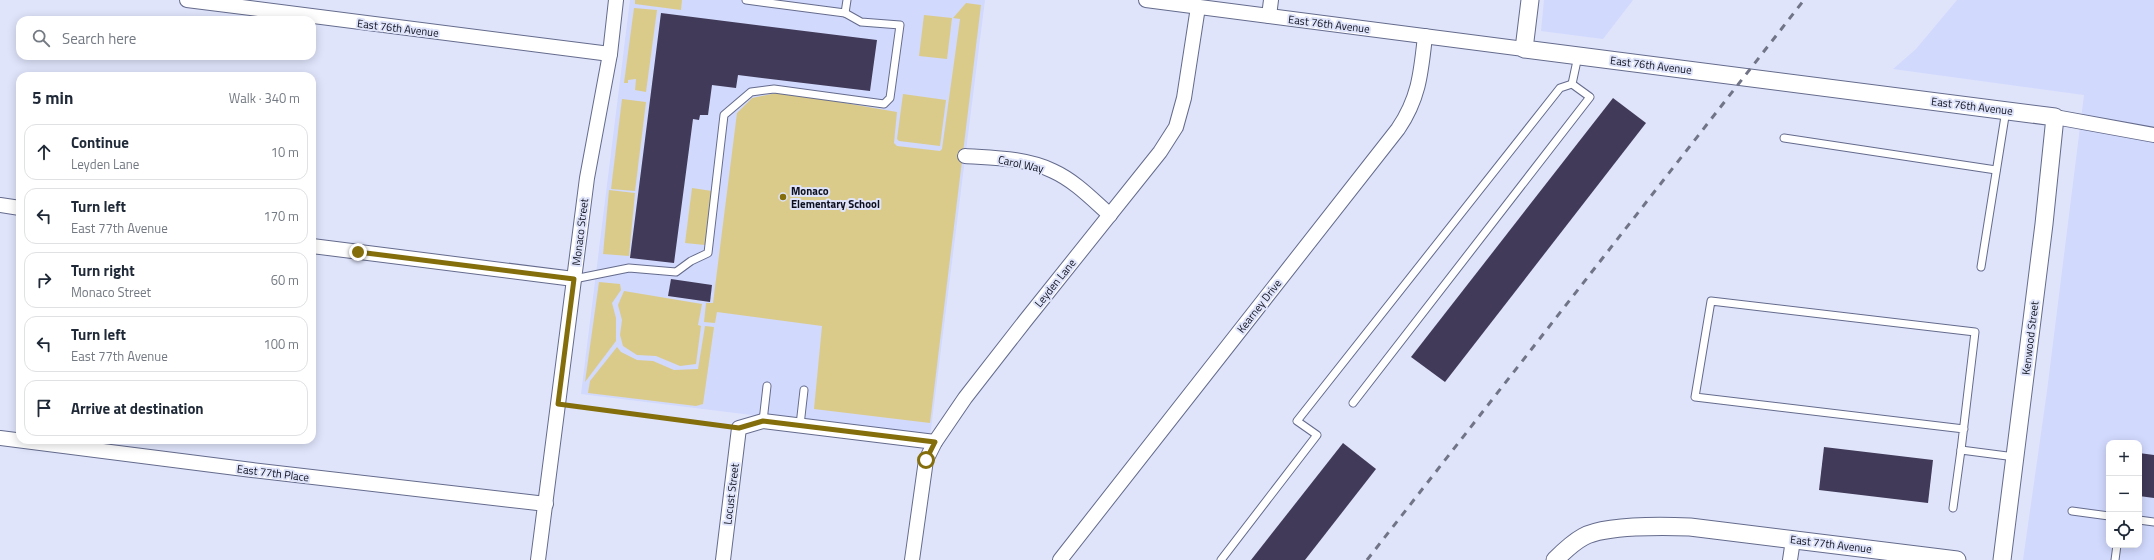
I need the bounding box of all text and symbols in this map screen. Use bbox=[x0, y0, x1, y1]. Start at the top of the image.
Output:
street label: East 76th Avenue bbox=[1287, 11, 1371, 37]
street label: East 76th Avenue bbox=[356, 15, 440, 41]
search box bbox=[16, 16, 316, 60]
icon: search bbox=[30, 27, 52, 49]
text: Search here bbox=[62, 27, 136, 50]
street label: East 76th Avenue bbox=[1609, 52, 1693, 78]
text: 5 min bbox=[32, 85, 73, 111]
text: Walk · 340 m bbox=[229, 88, 300, 108]
street label: East 76th Avenue bbox=[1930, 93, 2014, 119]
text: Continue bbox=[71, 131, 129, 154]
icon: ahead bbox=[33, 141, 55, 163]
text: 10 m bbox=[271, 142, 299, 162]
street label: Carol Way bbox=[997, 151, 1046, 177]
text: Leyden Lane bbox=[71, 154, 139, 174]
place label: Monaco Elementary School bbox=[791, 183, 880, 212]
marker: Monaco Elementary School bbox=[778, 192, 788, 202]
text: Turn left bbox=[71, 195, 126, 218]
street label: Monaco Street bbox=[568, 197, 592, 267]
icon: left bbox=[33, 205, 55, 227]
text: 170 m bbox=[263, 206, 299, 226]
text: East 77th Avenue bbox=[71, 218, 168, 238]
route end bbox=[349, 243, 367, 261]
street label: Leyden Lane bbox=[1031, 255, 1080, 311]
text: Turn right bbox=[71, 259, 135, 282]
icon: right bbox=[33, 269, 55, 291]
text: 60 m bbox=[271, 270, 299, 290]
street label: Kearney Drive bbox=[1233, 275, 1285, 336]
text: Monaco Street bbox=[71, 282, 151, 302]
street label: Kenwood Street bbox=[2018, 300, 2042, 376]
text: Turn left bbox=[71, 323, 126, 346]
icon: left bbox=[33, 333, 55, 355]
text: 100 m bbox=[263, 334, 299, 354]
text: East 77th Avenue bbox=[71, 346, 168, 366]
icon: arrive bbox=[33, 397, 55, 419]
text: Arrive at destination bbox=[71, 397, 204, 420]
map controls bbox=[2106, 440, 2142, 548]
button: + bbox=[2106, 440, 2142, 476]
route start bbox=[917, 451, 935, 469]
street label: East 77th Place bbox=[236, 461, 310, 485]
street label: Locust Street bbox=[719, 462, 743, 525]
button: − bbox=[2106, 476, 2142, 512]
button: locate bbox=[2106, 512, 2142, 548]
street label: East 77th Avenue bbox=[1789, 531, 1873, 557]

